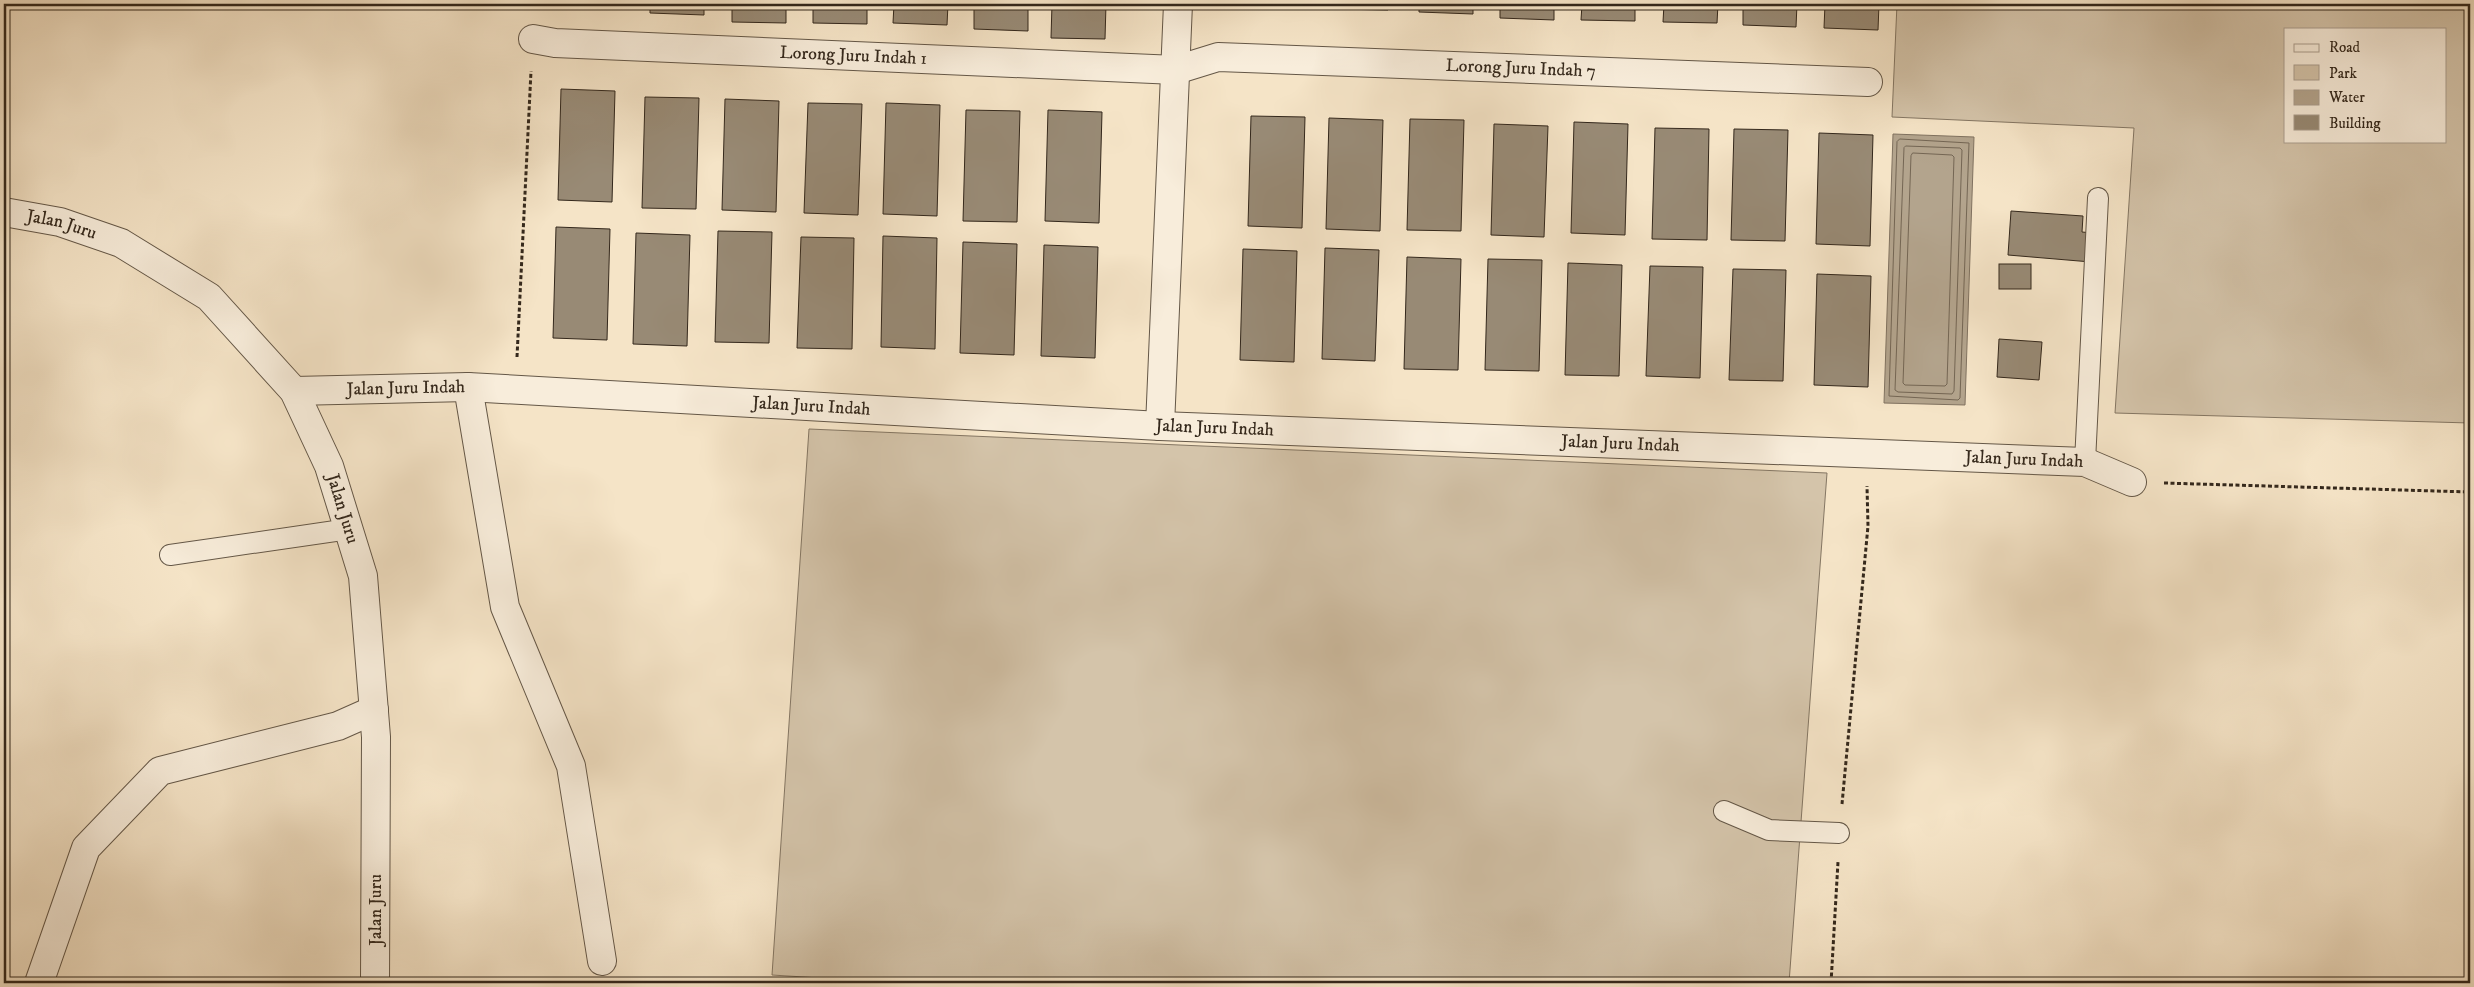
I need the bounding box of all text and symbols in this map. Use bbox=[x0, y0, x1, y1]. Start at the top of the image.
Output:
legend bbox=[2284, 28, 2446, 142]
text: Road bbox=[2329, 38, 2361, 57]
street label: Lorong Juru Indah 1 bbox=[779, 42, 927, 70]
street label: Lorong Juru Indah 7 bbox=[1445, 55, 1596, 83]
text: Park bbox=[2329, 64, 2358, 83]
text: Water bbox=[2328, 88, 2365, 107]
text: Building bbox=[2329, 114, 2381, 133]
street label: Jalan Juru bbox=[23, 205, 100, 245]
street label: Jalan Juru Indah bbox=[344, 376, 466, 401]
street label: Jalan Juru Indah bbox=[750, 392, 872, 421]
street label: Jalan Juru Indah bbox=[1153, 415, 1275, 441]
street label: Jalan Juru Indah bbox=[1559, 431, 1681, 457]
street label: Jalan Juru Indah bbox=[1963, 446, 2084, 473]
street label: Jalan Juru bbox=[321, 469, 363, 547]
street label: Jalan Juru bbox=[365, 874, 387, 948]

